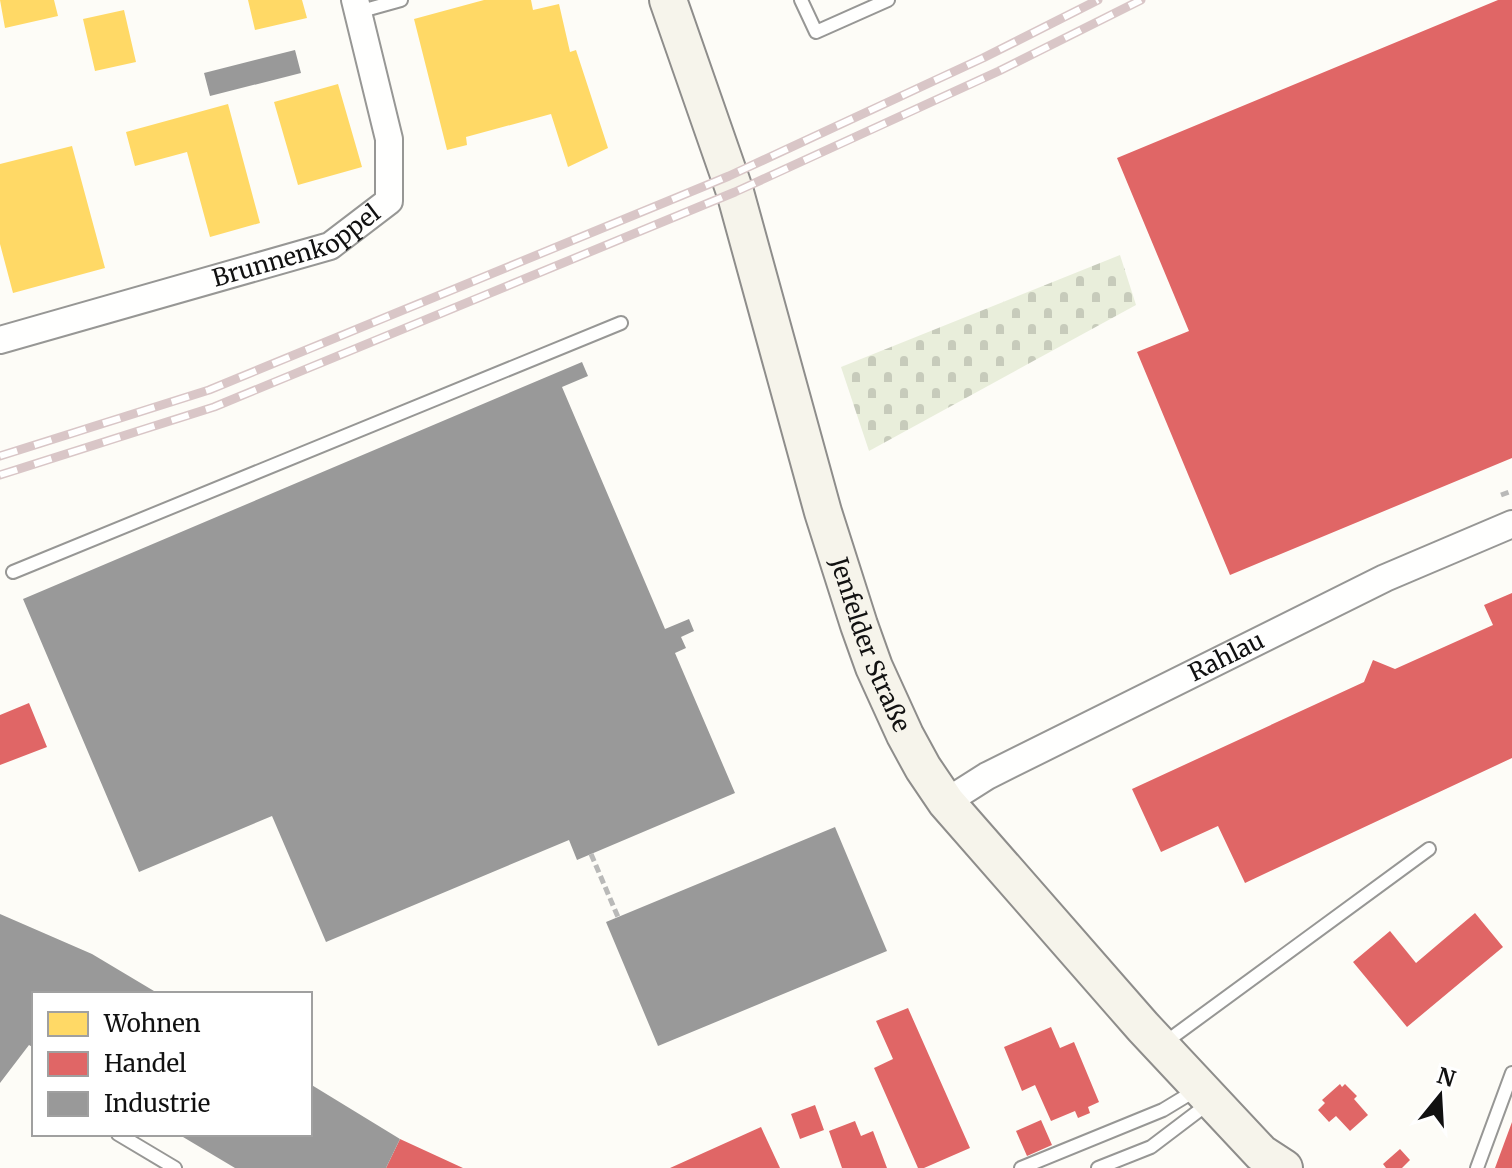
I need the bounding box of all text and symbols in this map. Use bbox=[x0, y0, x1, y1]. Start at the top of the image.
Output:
street label: Brunnenkoppel bbox=[209, 197, 386, 294]
street label: Jenfelder Straße bbox=[823, 552, 918, 737]
street label: Rahlau bbox=[1183, 625, 1269, 688]
legend bbox=[32, 992, 312, 1136]
text: Wohnen bbox=[103, 1008, 201, 1039]
text: Handel bbox=[104, 1048, 186, 1079]
north arrow bbox=[1400, 1056, 1480, 1136]
text: N bbox=[1434, 1061, 1459, 1093]
text: Industrie bbox=[104, 1088, 210, 1119]

